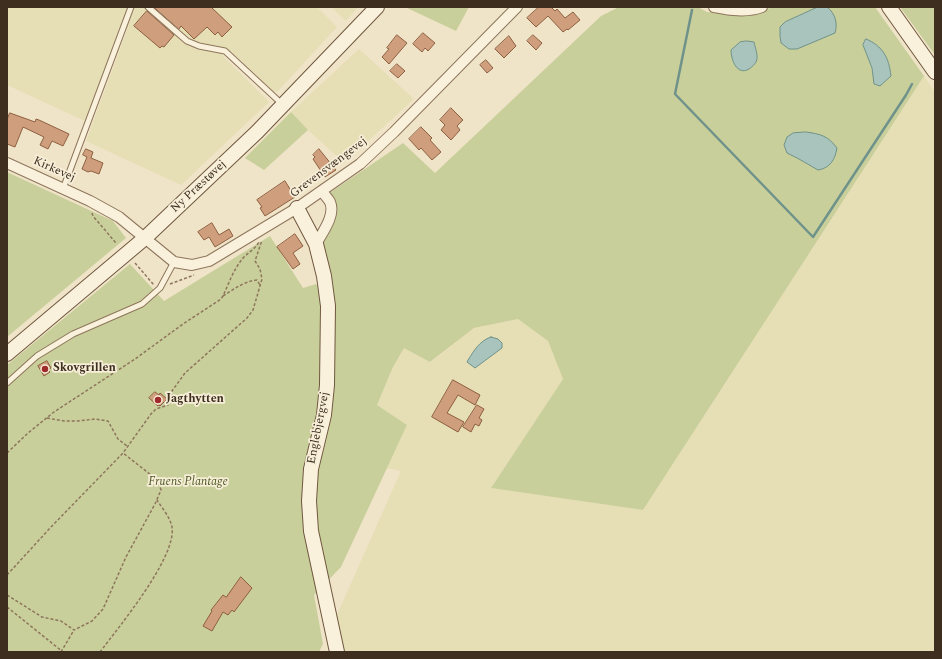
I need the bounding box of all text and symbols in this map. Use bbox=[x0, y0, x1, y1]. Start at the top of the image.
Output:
street label: Grevensvængevej bbox=[288, 134, 370, 202]
street label: Kirkevej bbox=[31, 154, 77, 186]
street label: Ny Præstøvej bbox=[168, 158, 230, 216]
place label: Skovgrillen bbox=[53, 362, 116, 376]
marker: Skovgrillen bbox=[40, 364, 50, 374]
street label: Englebjergvej bbox=[305, 391, 333, 465]
place label: Jagthytten bbox=[166, 393, 224, 407]
marker: Jagthytten bbox=[153, 395, 163, 405]
park label: Fruens Plantage bbox=[148, 476, 228, 490]

